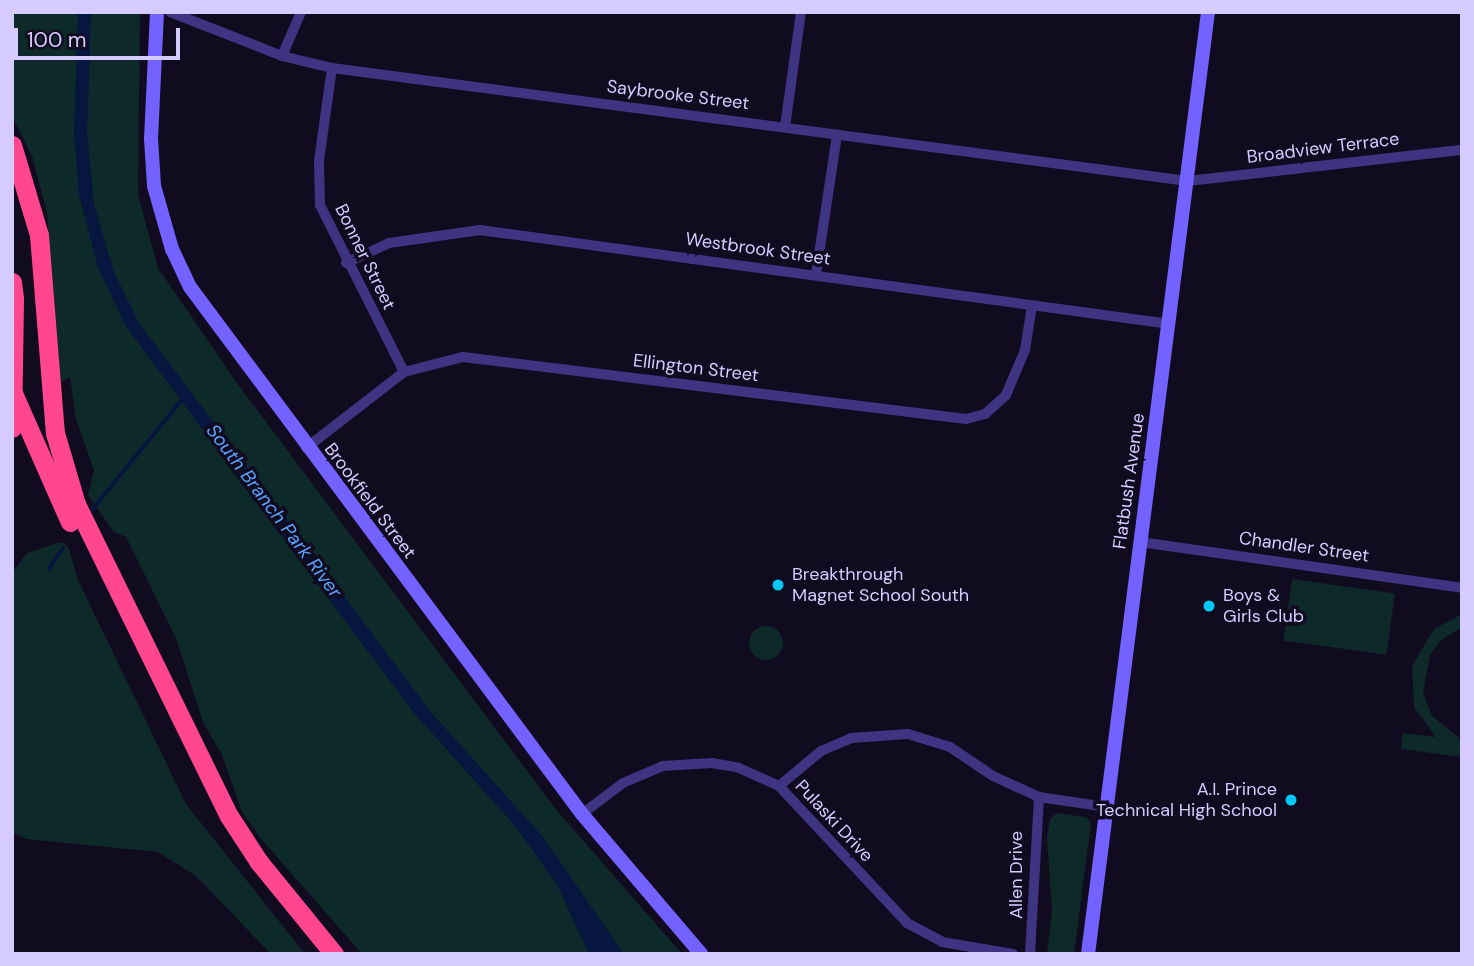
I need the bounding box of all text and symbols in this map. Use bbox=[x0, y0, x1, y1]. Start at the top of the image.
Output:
scale bar bbox=[18, 14, 184, 58]
text: 100 m bbox=[27, 26, 87, 54]
street label: Saybrooke Street bbox=[606, 76, 750, 114]
street label: Broadview Terrace bbox=[1246, 128, 1400, 168]
street label: Bonner Street bbox=[330, 201, 400, 313]
street label: Westbrook Street bbox=[684, 228, 832, 270]
street label: Ellington Street bbox=[632, 350, 760, 386]
street label: Flatbush Avenue bbox=[1109, 412, 1149, 550]
water label: South Branch Park River bbox=[201, 420, 347, 602]
street label: Brookfield Street bbox=[320, 439, 420, 563]
street label: Chandler Street bbox=[1237, 527, 1371, 567]
place label: Breakthrough Magnet School South bbox=[792, 564, 969, 606]
marker: Breakthrough Magnet School South bbox=[770, 577, 786, 593]
place label: Boys & Girls Club bbox=[1223, 585, 1304, 628]
marker: Boys & Girls Club bbox=[1201, 598, 1217, 614]
street label: Pulaski Drive bbox=[791, 775, 877, 867]
place label: A.I. Prince Technical High School bbox=[1096, 779, 1277, 822]
marker: A.I. Prince Technical High School bbox=[1283, 792, 1299, 808]
street label: Allen Drive bbox=[1005, 831, 1027, 919]

